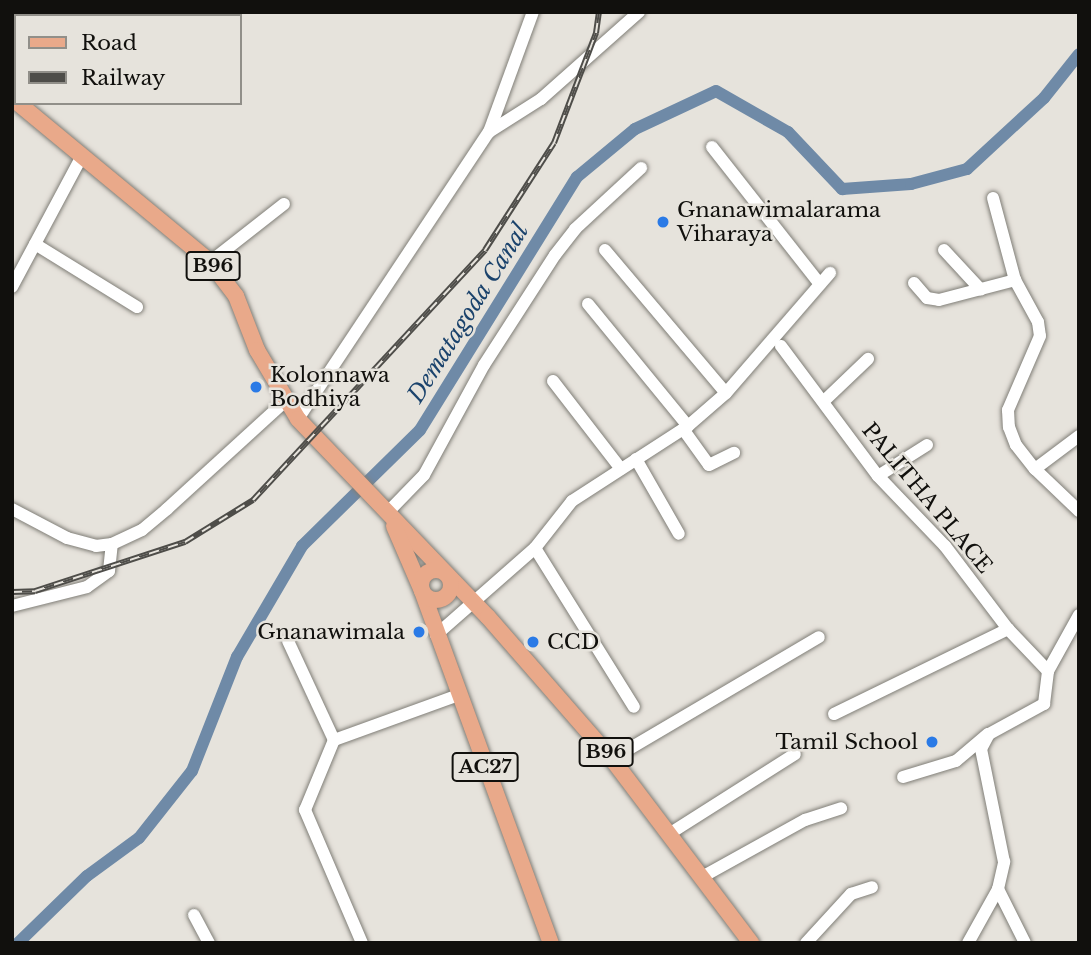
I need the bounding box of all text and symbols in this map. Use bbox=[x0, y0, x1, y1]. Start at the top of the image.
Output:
legend bbox=[14, 14, 242, 105]
text: Road bbox=[81, 30, 137, 56]
text: Railway bbox=[81, 65, 165, 91]
place label: Gnanawimalarama Viharaya bbox=[677, 197, 881, 247]
marker: Gnanawimalarama Viharaya bbox=[655, 214, 671, 230]
water label: Dematagoda Canal bbox=[402, 218, 534, 408]
road number: B96 bbox=[185, 250, 241, 282]
place label: Kolonnawa Bodhiya bbox=[270, 362, 390, 412]
marker: Kolonnawa Bodhiya bbox=[248, 379, 264, 395]
street label: PALITHA PLACE bbox=[856, 417, 998, 579]
place label: Gnanawimala bbox=[257, 619, 405, 645]
marker: Gnanawimala bbox=[411, 624, 427, 640]
place label: CCD bbox=[547, 629, 599, 655]
marker: CCD bbox=[525, 634, 541, 650]
place label: Tamil School bbox=[776, 729, 918, 755]
marker: Tamil School bbox=[924, 734, 940, 750]
road number: B96 bbox=[578, 736, 634, 768]
road number: AC27 bbox=[450, 752, 520, 782]

